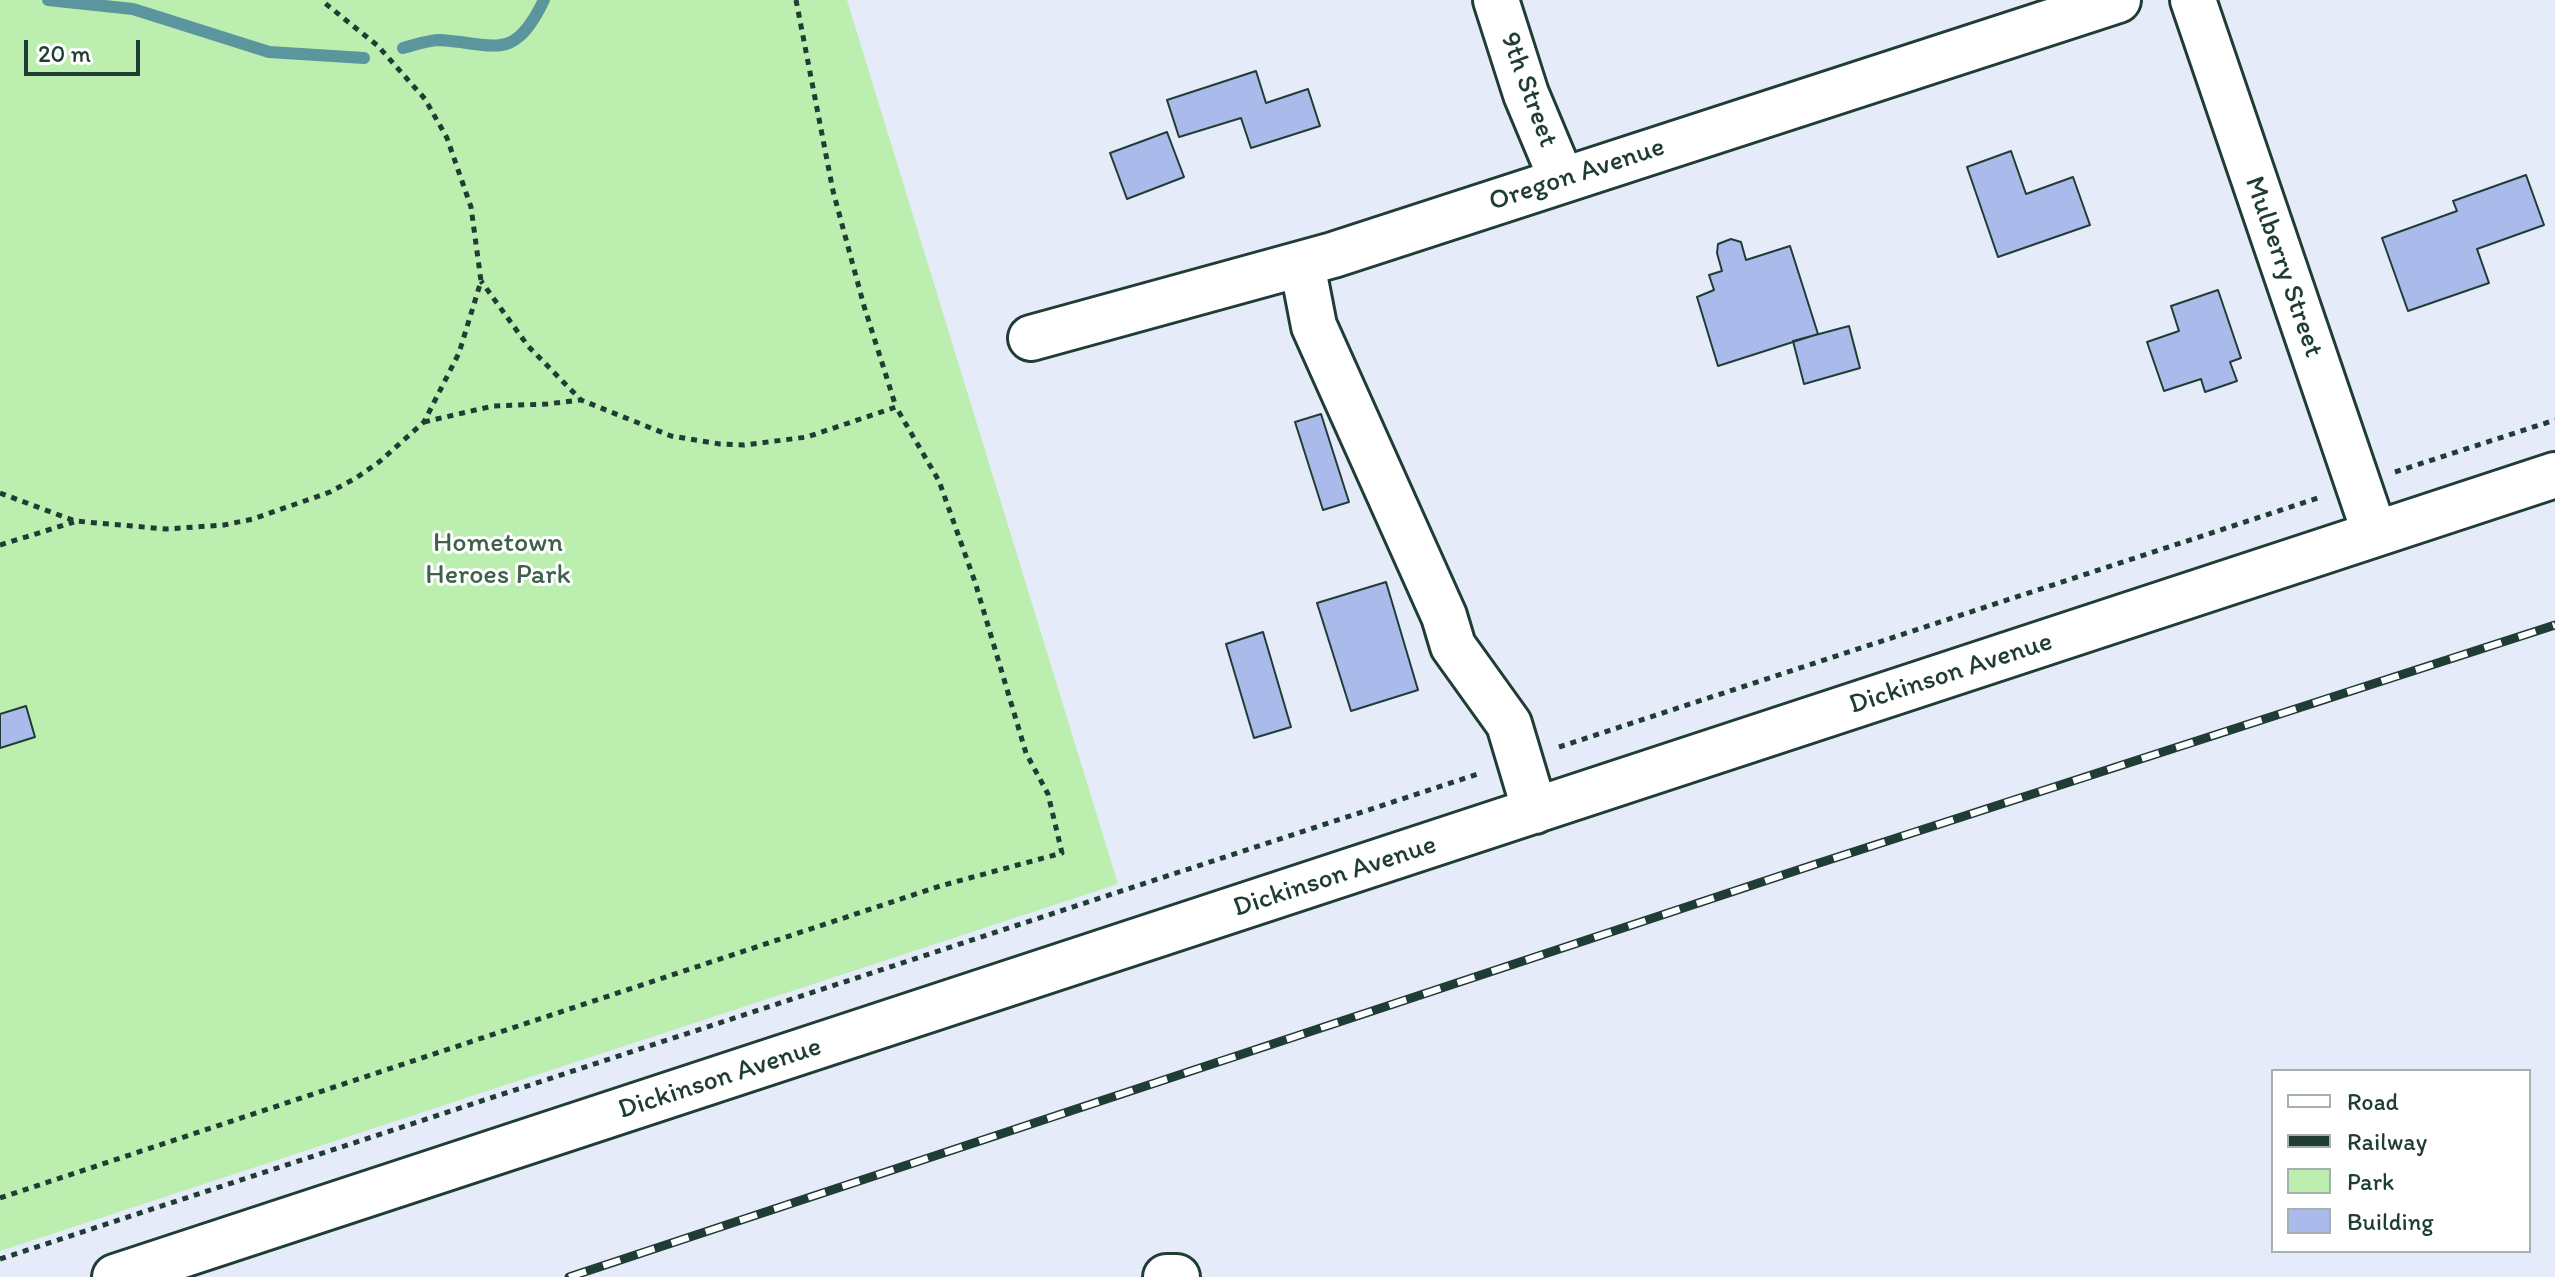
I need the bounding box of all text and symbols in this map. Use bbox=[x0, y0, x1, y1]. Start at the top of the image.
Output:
scale bar bbox=[28, 24, 144, 74]
street label: 9th Street bbox=[1492, 28, 1564, 152]
text: 20 m bbox=[38, 39, 91, 68]
street label: Oregon Avenue bbox=[1485, 131, 1669, 219]
street label: Mulberry Street bbox=[2236, 172, 2330, 362]
park label: Hometown Heroes Park bbox=[425, 527, 571, 593]
street label: Dickinson Avenue bbox=[1845, 625, 2057, 723]
street label: Dickinson Avenue bbox=[1229, 828, 1441, 926]
street label: Dickinson Avenue bbox=[614, 1030, 826, 1128]
legend bbox=[2271, 1069, 2531, 1253]
text: Road bbox=[2347, 1087, 2399, 1116]
text: Railway bbox=[2347, 1127, 2427, 1156]
text: Park bbox=[2347, 1167, 2394, 1196]
text: Building bbox=[2347, 1207, 2434, 1236]

